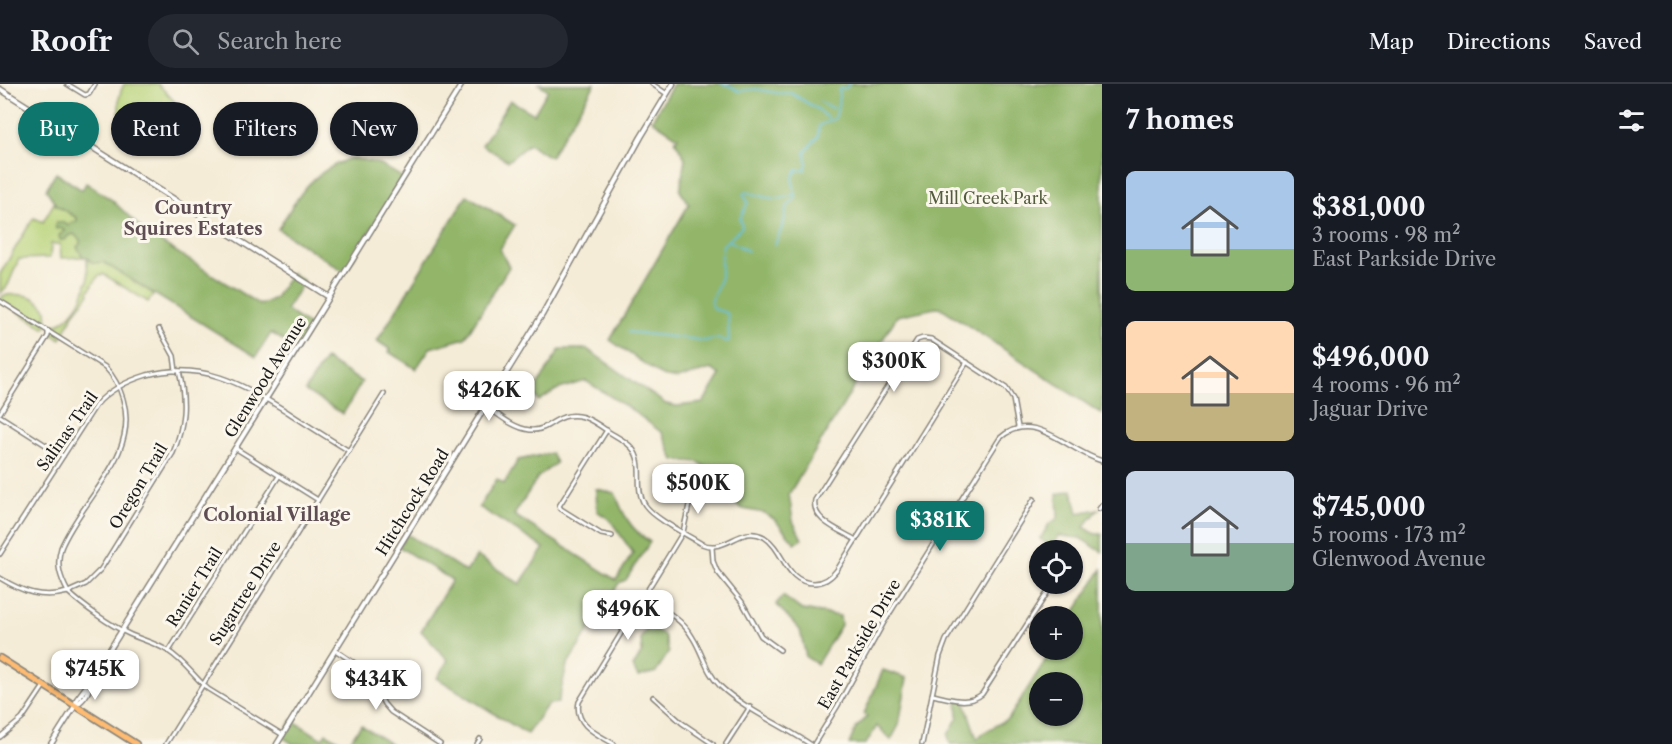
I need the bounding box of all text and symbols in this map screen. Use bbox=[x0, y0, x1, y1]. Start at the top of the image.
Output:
search box bbox=[148, 14, 568, 68]
text: Roofr bbox=[30, 24, 112, 58]
icon: search bbox=[169, 25, 202, 58]
text: Search here bbox=[217, 28, 342, 55]
text: Map bbox=[1369, 29, 1414, 54]
text: Directions bbox=[1447, 29, 1551, 54]
text: Saved bbox=[1584, 29, 1642, 54]
chip: Buy bbox=[18, 102, 99, 156]
chip: Rent bbox=[111, 102, 201, 156]
chip: Filters bbox=[213, 102, 318, 156]
chip: New bbox=[330, 102, 418, 156]
text: 7 homes bbox=[1126, 104, 1234, 136]
icon: filters bbox=[1615, 104, 1648, 137]
park label: Mill Creek Park bbox=[928, 188, 1049, 208]
text: $381,000 bbox=[1312, 191, 1425, 223]
icon: home bbox=[1174, 195, 1246, 267]
district label: Country Squires Estates bbox=[123, 197, 263, 240]
text: 3 rooms · 98 m² bbox=[1312, 223, 1460, 247]
text: East Parkside Drive bbox=[1312, 247, 1496, 271]
street label: Glenwood Avenue bbox=[220, 313, 310, 441]
text: $496,000 bbox=[1312, 341, 1430, 373]
pin: $300K bbox=[852, 342, 936, 393]
icon: home bbox=[1174, 345, 1246, 417]
text: $300K bbox=[862, 349, 926, 373]
pin: $426K bbox=[447, 371, 531, 422]
text: 4 rooms · 96 m² bbox=[1312, 373, 1461, 397]
text: $426K bbox=[458, 378, 520, 402]
street label: Salinas Trail bbox=[32, 387, 102, 475]
text: Jaguar Drive bbox=[1312, 397, 1428, 421]
street label: Oregon Trail bbox=[105, 439, 172, 533]
street label: Hitchcock Road bbox=[371, 445, 453, 559]
pin: $500K bbox=[656, 464, 740, 515]
text: $500K bbox=[666, 471, 730, 495]
text: $745,000 bbox=[1312, 491, 1426, 523]
icon: home bbox=[1174, 495, 1246, 567]
pin: $381K bbox=[898, 501, 982, 552]
district label: Colonial Village bbox=[203, 504, 351, 526]
text: $381K bbox=[910, 508, 970, 532]
text: 5 rooms · 173 m² bbox=[1312, 523, 1466, 547]
street label: Sugartree Drive bbox=[205, 537, 285, 649]
map controls bbox=[1029, 540, 1083, 726]
button: locate bbox=[1029, 540, 1083, 594]
street label: Ranier Trail bbox=[162, 543, 226, 630]
text: Glenwood Avenue bbox=[1312, 547, 1486, 571]
street label: East Parkside Drive bbox=[813, 575, 905, 713]
pin: $496K bbox=[586, 590, 670, 641]
text: $496K bbox=[597, 597, 659, 621]
button: + bbox=[1029, 606, 1083, 660]
pin: $745K bbox=[53, 650, 137, 701]
text: $745K bbox=[65, 657, 125, 681]
pin: $434K bbox=[334, 660, 418, 711]
text: $434K bbox=[345, 667, 407, 691]
button: − bbox=[1029, 672, 1083, 726]

